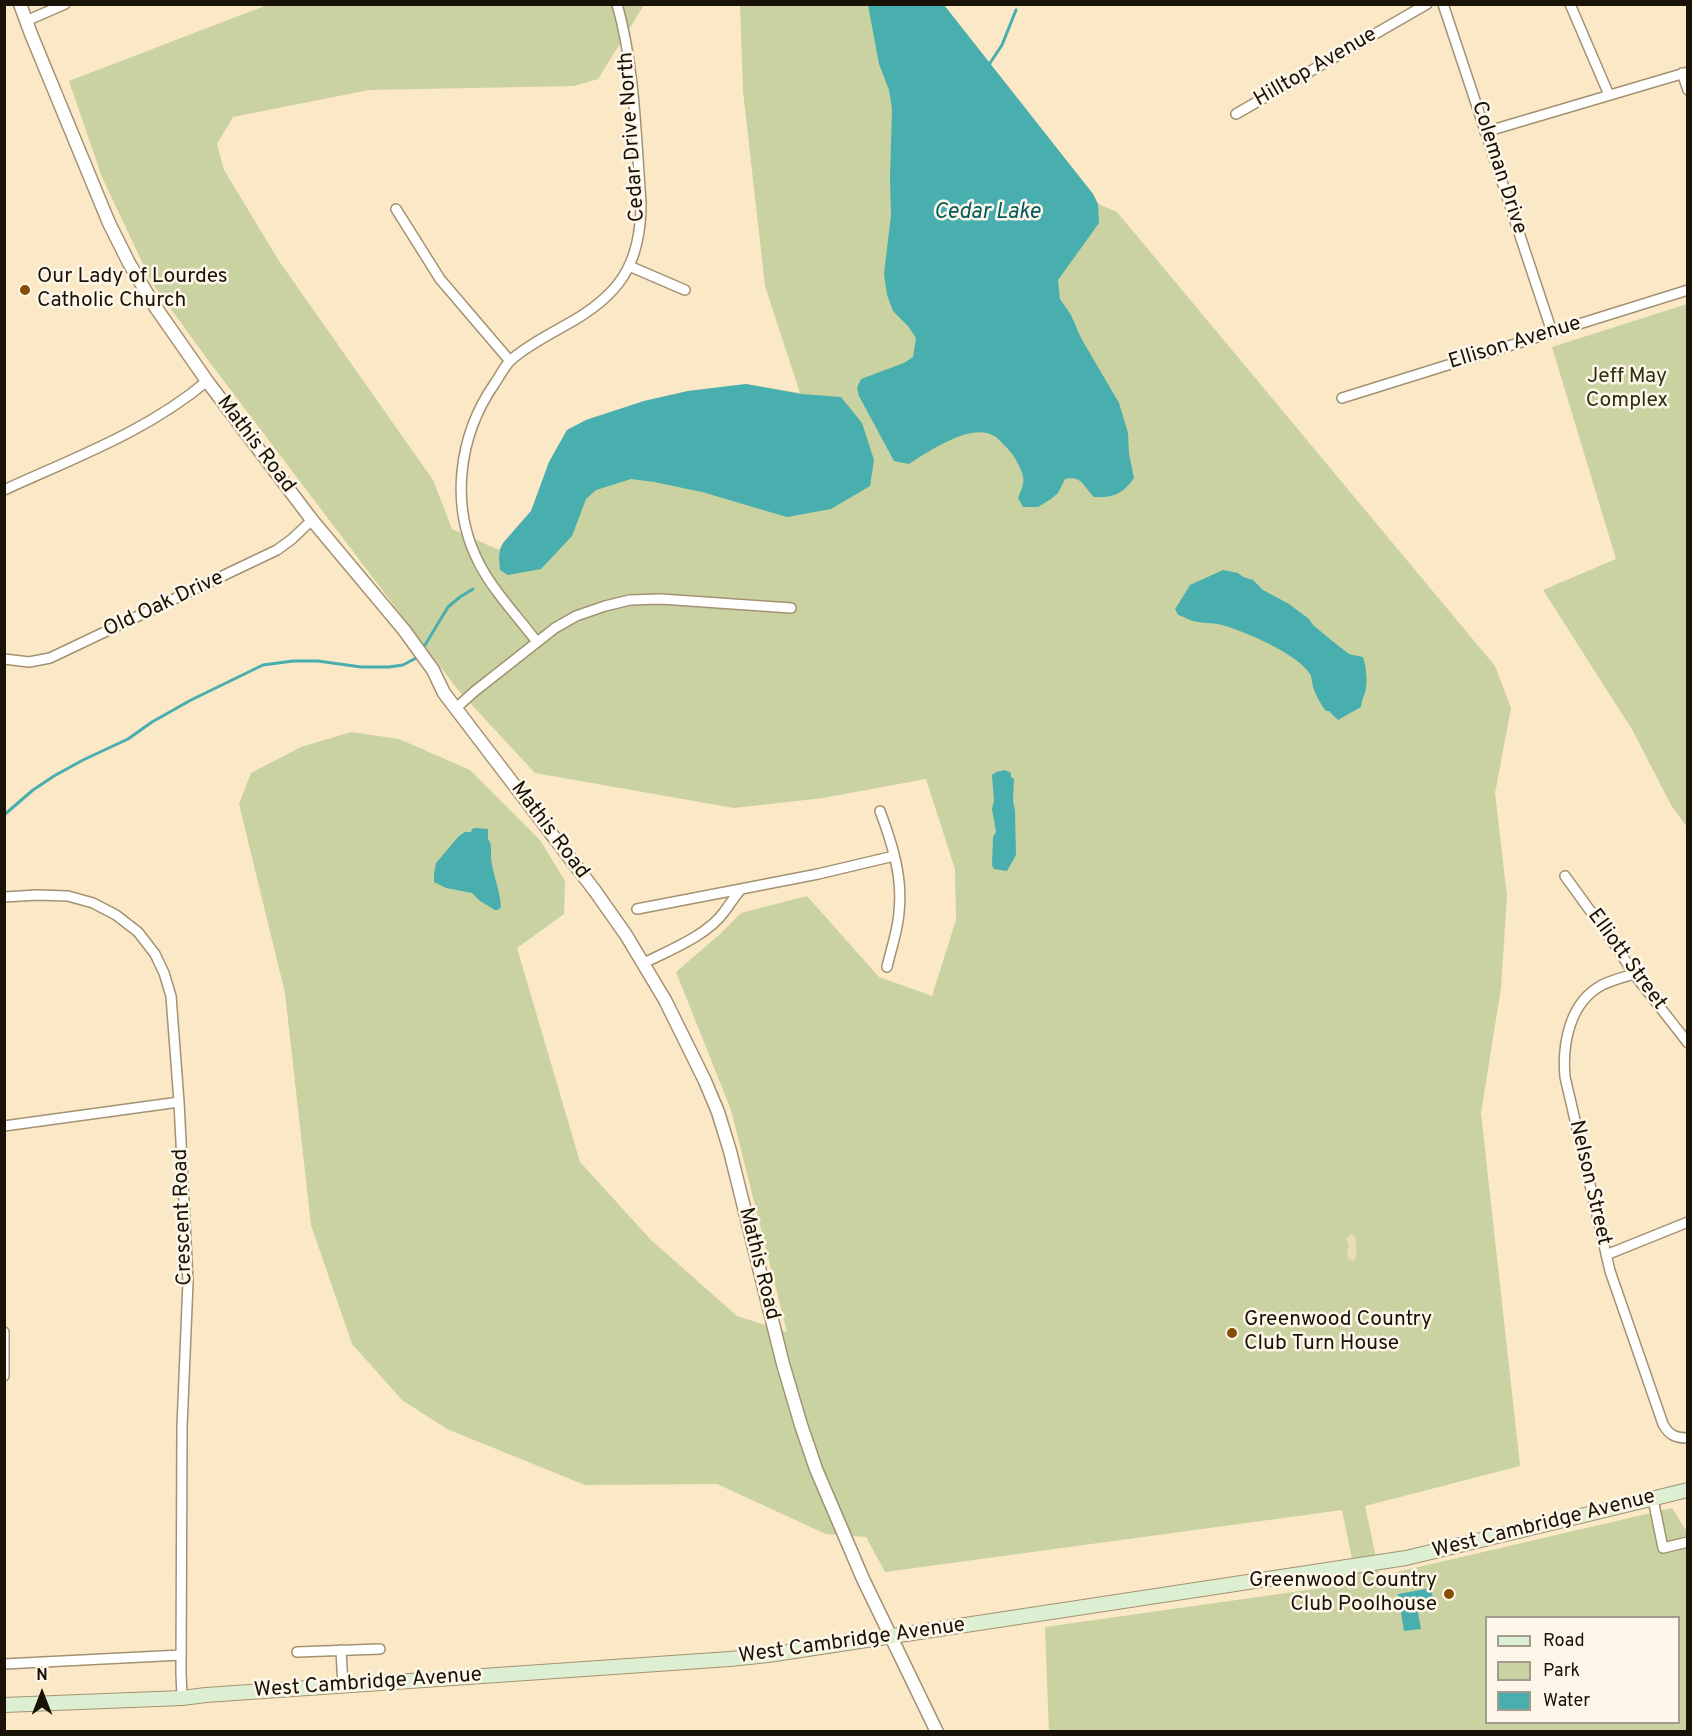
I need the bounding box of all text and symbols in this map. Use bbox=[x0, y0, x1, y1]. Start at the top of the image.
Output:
street label: Hilltop Avenue bbox=[1250, 23, 1382, 113]
street label: Cedar Drive North bbox=[614, 51, 652, 223]
street label: Coleman Drive bbox=[1465, 98, 1531, 238]
water label: Cedar Lake bbox=[934, 201, 1040, 227]
place label: Our Lady of Lourdes Catholic Church bbox=[37, 265, 228, 315]
marker: Our Lady of Lourdes Catholic Church bbox=[18, 283, 32, 297]
street label: Ellison Avenue bbox=[1446, 312, 1584, 376]
park label: Jeff May Complex bbox=[1586, 365, 1668, 415]
street label: Mathis Road bbox=[210, 391, 300, 499]
street label: Old Oak Drive bbox=[100, 566, 228, 644]
street label: Mathis Road bbox=[504, 777, 594, 885]
street label: Elliott Street bbox=[1581, 905, 1671, 1015]
street label: Nelson Street bbox=[1562, 1118, 1616, 1248]
street label: Crescent Road bbox=[169, 1148, 199, 1286]
street label: Mathis Road bbox=[732, 1205, 784, 1323]
place label: Greenwood Country Club Turn House bbox=[1244, 1308, 1432, 1358]
marker: Greenwood Country Club Turn House bbox=[1225, 1326, 1239, 1340]
street label: West Cambridge Avenue bbox=[1430, 1485, 1658, 1565]
place label: Greenwood Country Club Poolhouse bbox=[1249, 1569, 1437, 1619]
marker: Greenwood Country Club Poolhouse bbox=[1442, 1587, 1456, 1601]
street label: West Cambridge Avenue bbox=[737, 1614, 967, 1670]
legend bbox=[1485, 1616, 1680, 1724]
text: Road bbox=[1543, 1630, 1585, 1653]
text: Park bbox=[1543, 1660, 1580, 1683]
street label: West Cambridge Avenue bbox=[253, 1663, 483, 1705]
north arrow bbox=[12, 1664, 72, 1724]
text: N bbox=[36, 1666, 48, 1686]
text: Water bbox=[1543, 1690, 1590, 1713]

